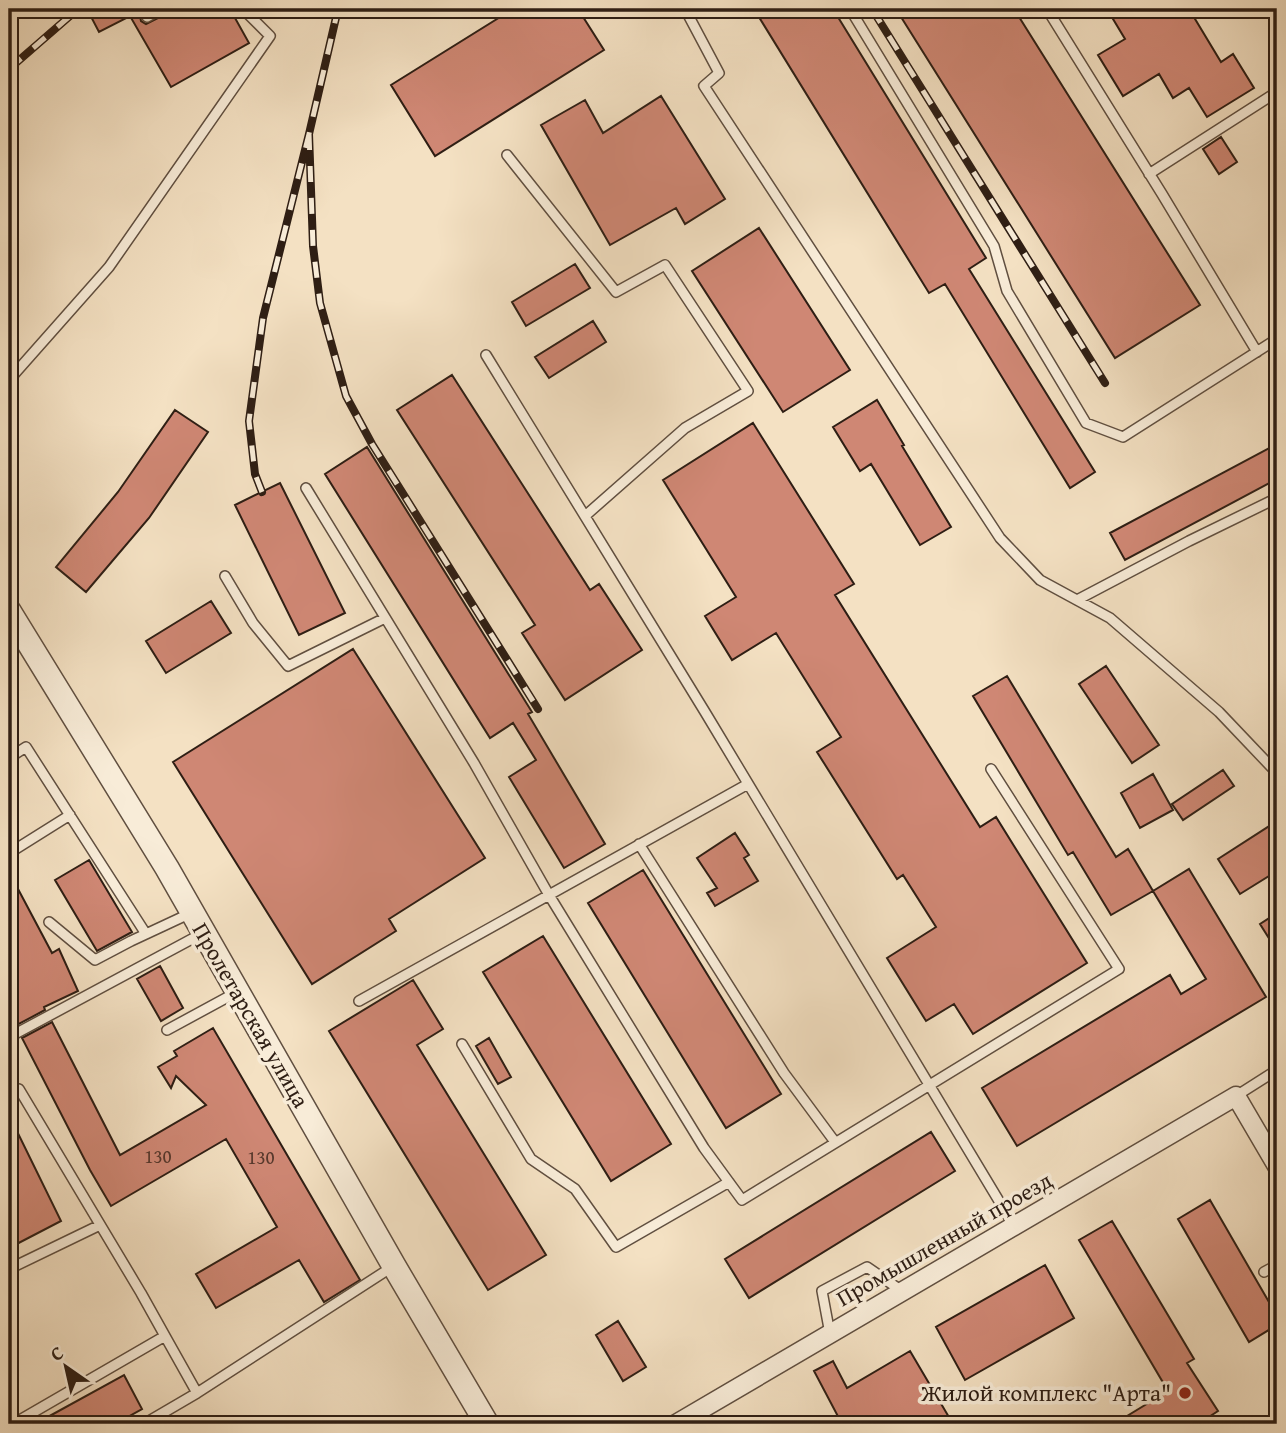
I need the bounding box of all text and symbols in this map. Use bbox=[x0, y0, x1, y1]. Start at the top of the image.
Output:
street label: Пролетарская улица bbox=[185, 916, 318, 1113]
house number: 130 bbox=[144, 1142, 172, 1170]
house number: 130 bbox=[247, 1143, 275, 1171]
street label: Промышленный проезд bbox=[830, 1163, 1058, 1314]
north arrow bbox=[32, 1332, 102, 1402]
text: С bbox=[44, 1338, 69, 1368]
place label: Жилой комплекс "Арта" bbox=[920, 1376, 1171, 1409]
marker: Жилой комплекс "Арта" bbox=[1177, 1385, 1193, 1401]

